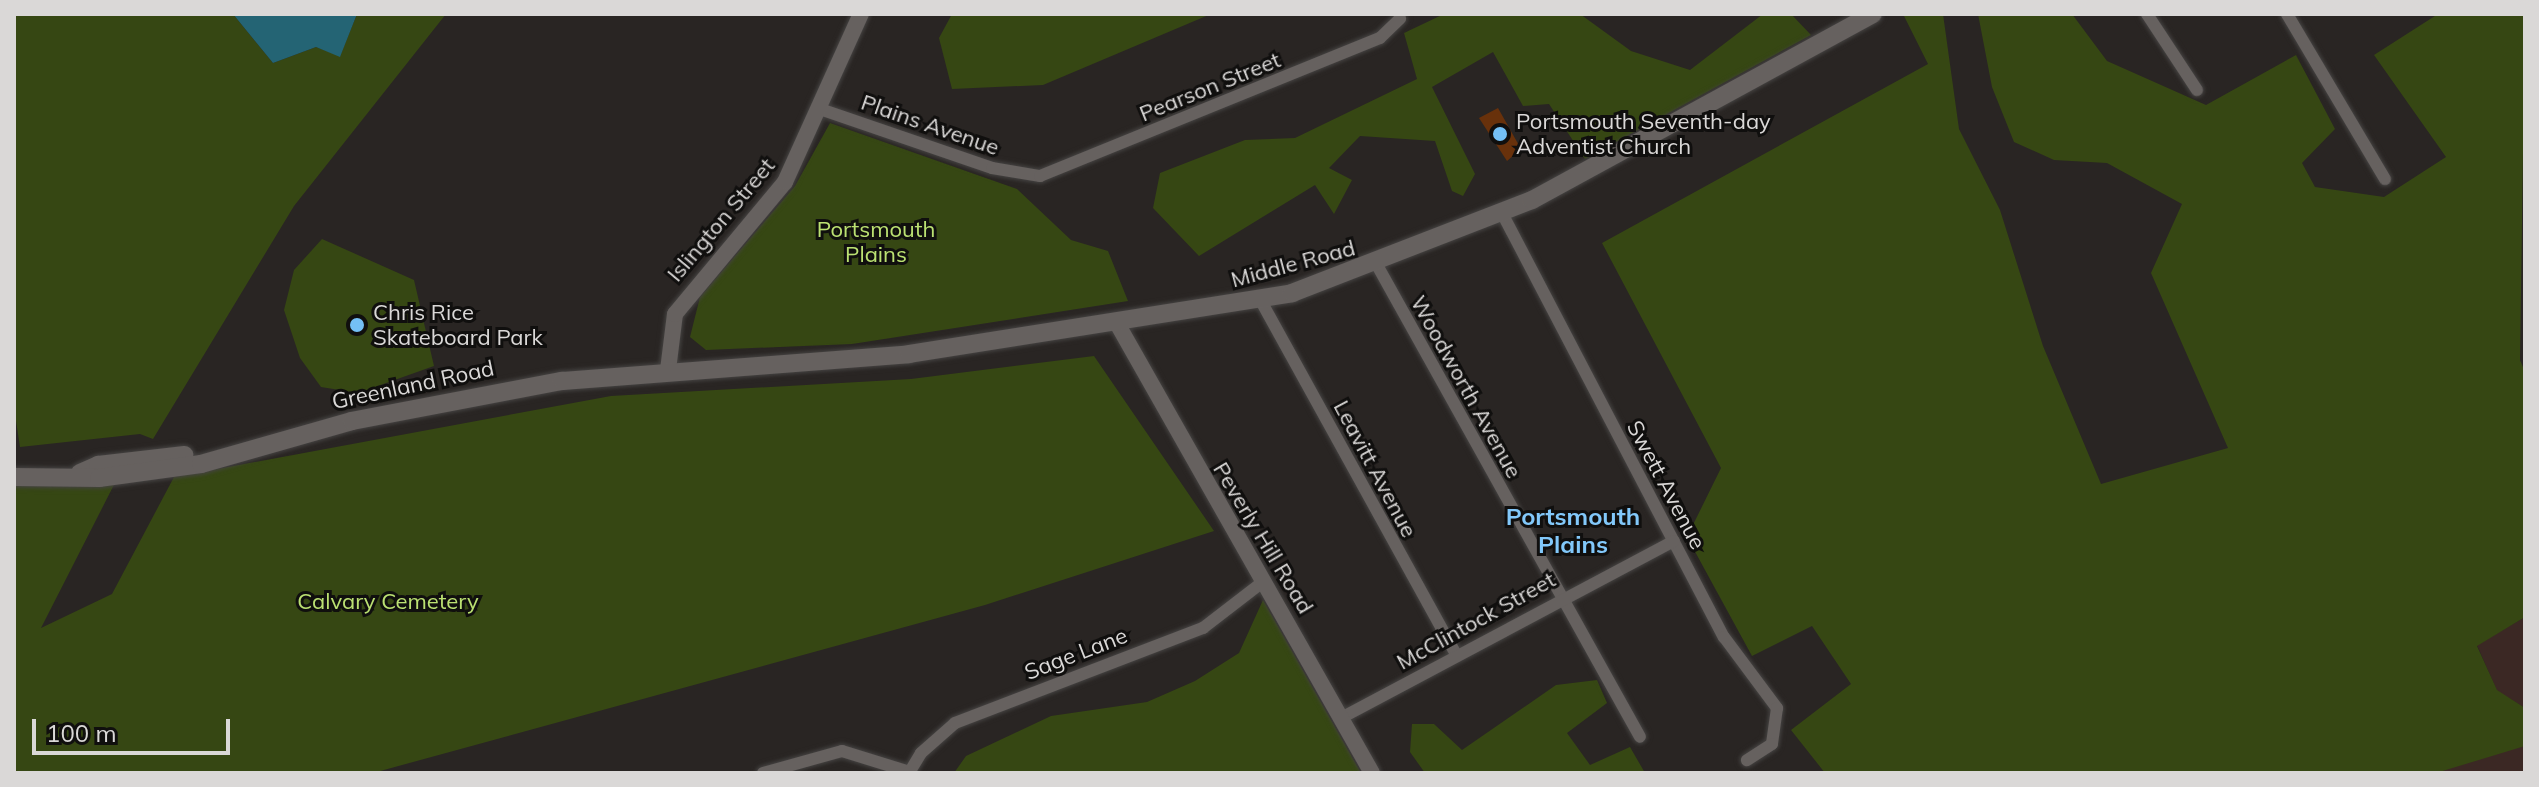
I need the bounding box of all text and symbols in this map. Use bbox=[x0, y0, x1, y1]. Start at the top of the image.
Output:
street label: Pearson Street bbox=[1136, 47, 1284, 127]
street label: Plains Avenue bbox=[858, 89, 1002, 161]
place label: Portsmouth Seventh-day Adventist Church bbox=[1516, 108, 1771, 160]
marker: Portsmouth Seventh-day Adventist Church bbox=[1491, 125, 1509, 143]
street label: Islington Street bbox=[662, 153, 780, 287]
park label: Portsmouth Plains bbox=[817, 216, 935, 268]
street label: Middle Road bbox=[1228, 235, 1358, 293]
street label: Woodworth Avenue bbox=[1405, 291, 1527, 483]
place label: Chris Rice Skateboard Park bbox=[373, 299, 543, 350]
marker: Chris Rice Skateboard Park bbox=[348, 316, 366, 334]
street label: Greenland Road bbox=[330, 355, 496, 415]
street label: Leavitt Avenue bbox=[1328, 396, 1422, 542]
street label: Swett Avenue bbox=[1621, 416, 1711, 554]
street label: Peverly Hill Road bbox=[1207, 457, 1319, 619]
district label: Portsmouth Plains bbox=[1506, 503, 1640, 559]
street label: McClintock Street bbox=[1392, 567, 1560, 675]
park label: Calvary Cemetery bbox=[297, 589, 479, 615]
street label: Sage Lane bbox=[1021, 622, 1131, 686]
scale bar bbox=[36, 703, 234, 753]
text: 100 m bbox=[46, 718, 117, 748]

